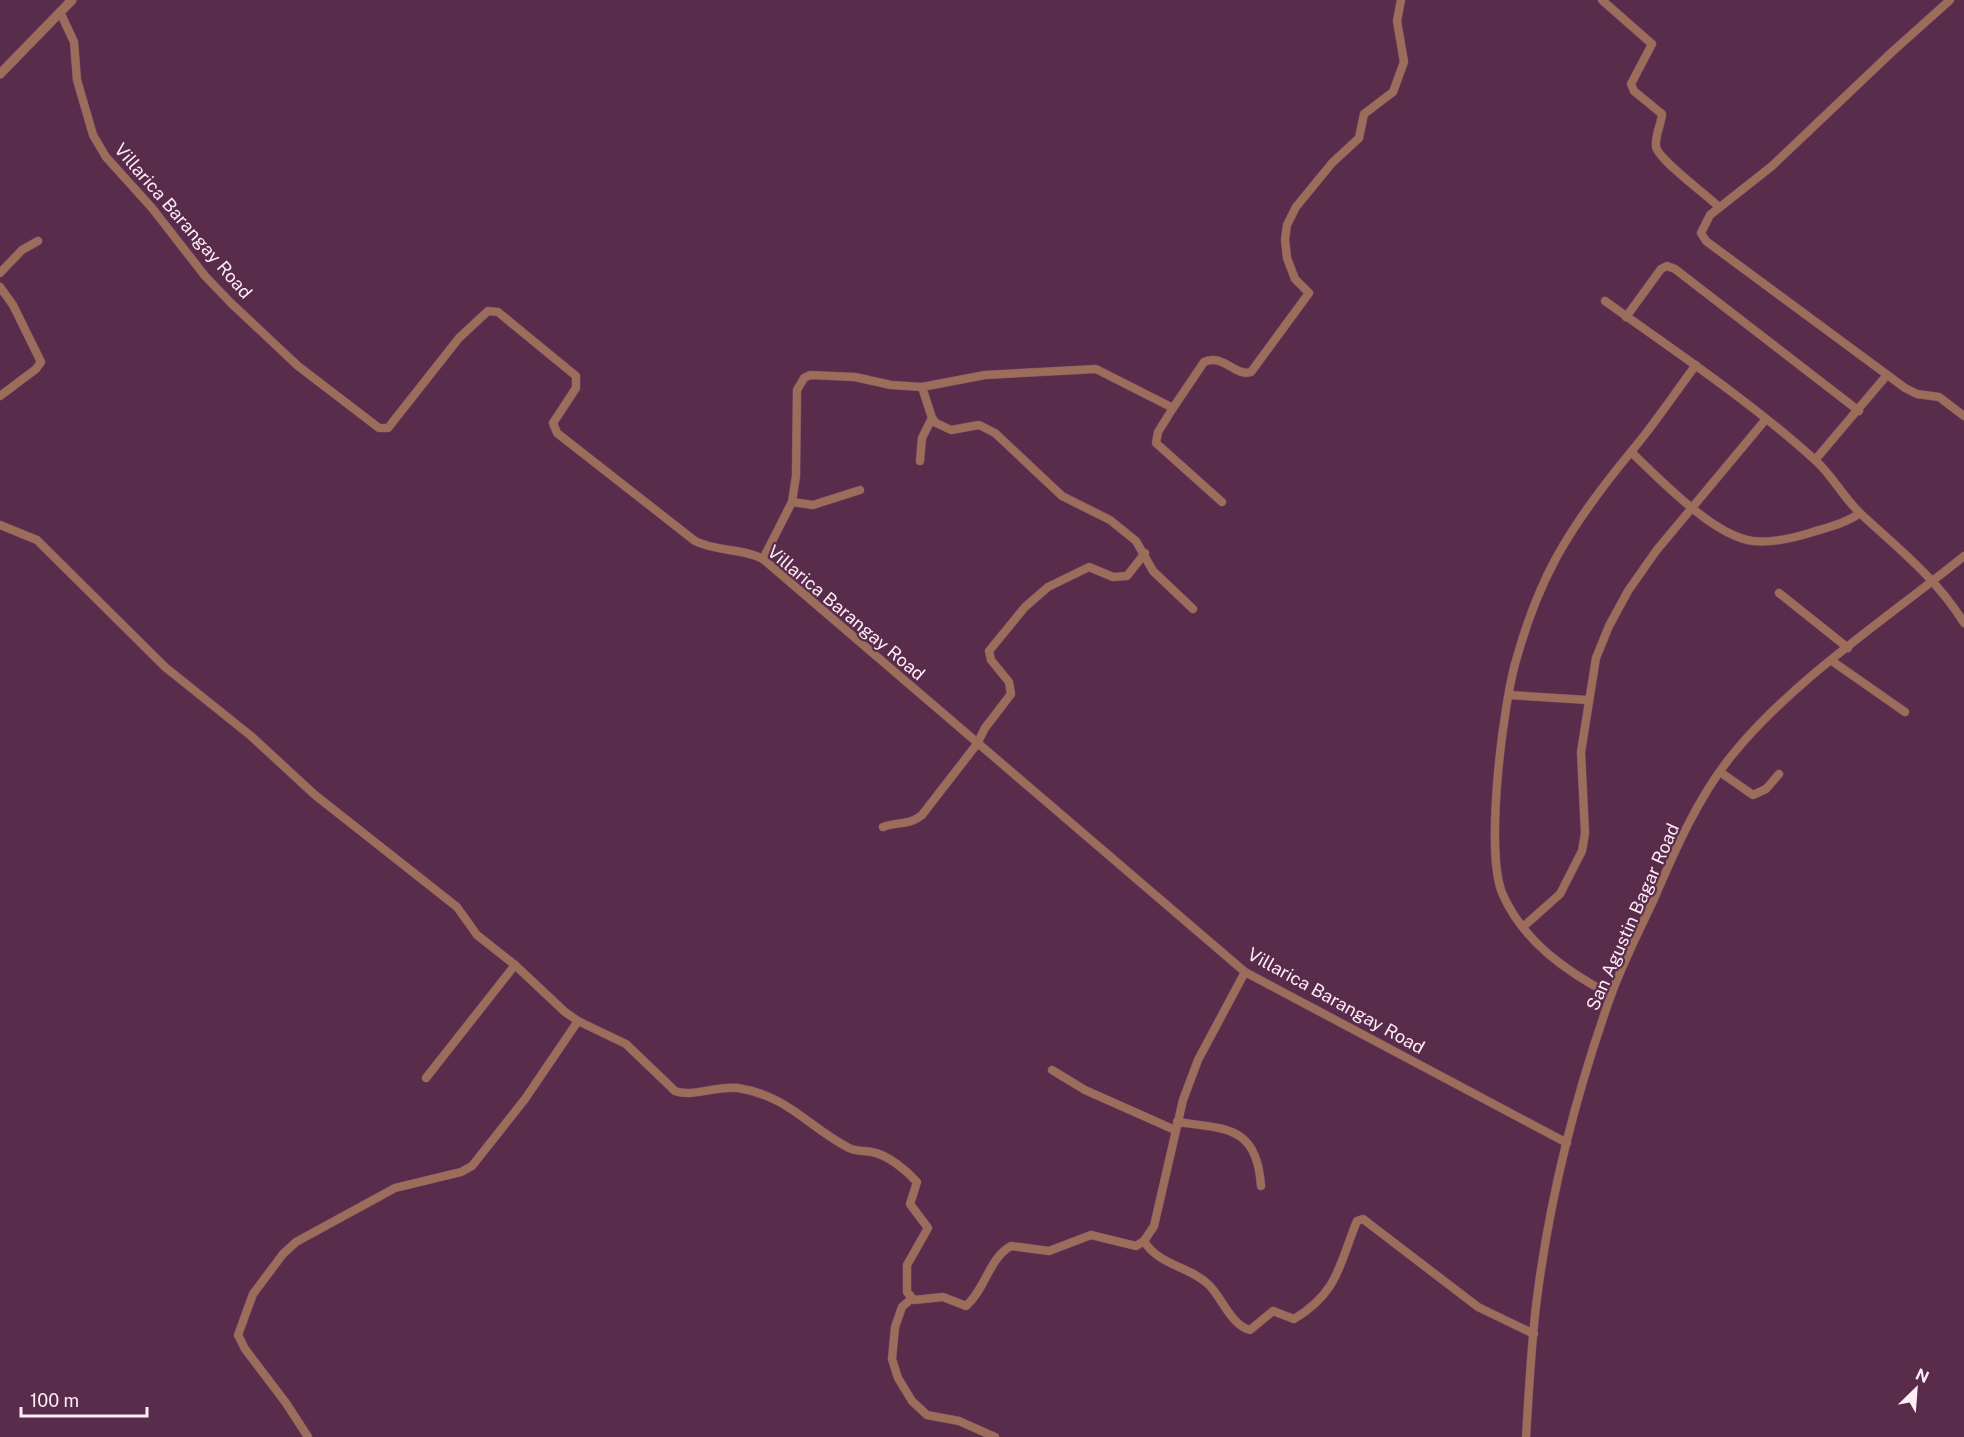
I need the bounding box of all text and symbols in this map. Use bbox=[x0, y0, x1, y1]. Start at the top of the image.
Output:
street label: Villarica Barangay Road bbox=[110, 139, 257, 303]
street label: Villarica Barangay Road bbox=[763, 541, 929, 685]
street label: San Agustin Bagar Road bbox=[1582, 820, 1683, 1014]
street label: Villarica Barangay Road bbox=[1244, 943, 1428, 1058]
north arrow bbox=[1886, 1359, 1946, 1419]
text: N bbox=[1912, 1365, 1932, 1387]
scale bar bbox=[21, 1380, 147, 1418]
text: 100 m bbox=[30, 1390, 79, 1411]

